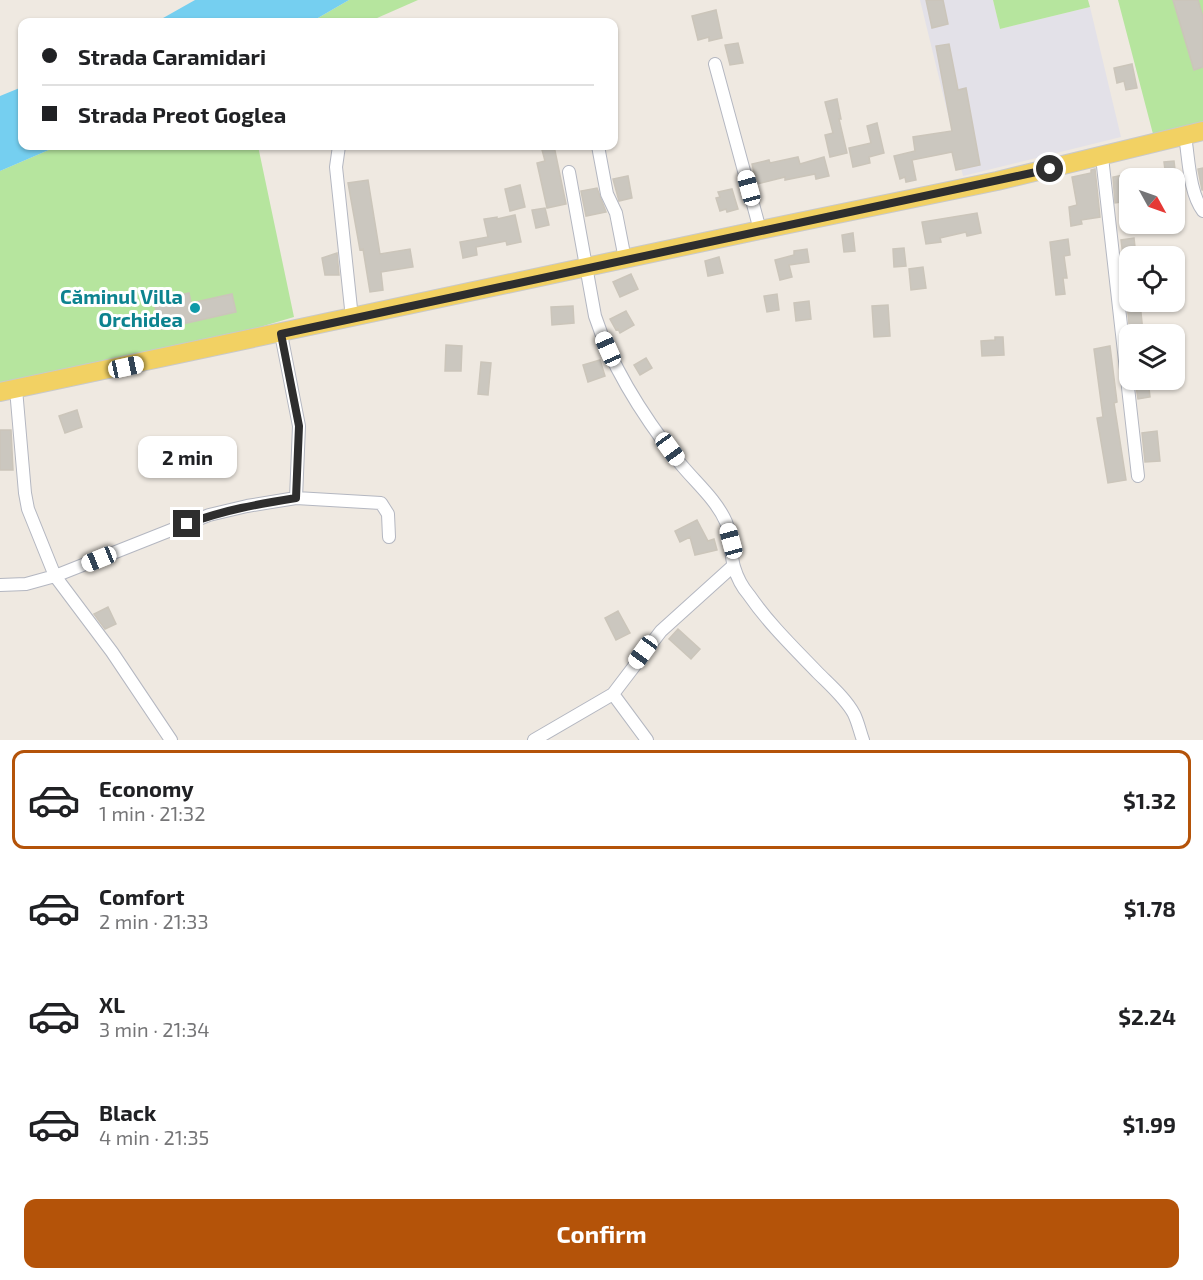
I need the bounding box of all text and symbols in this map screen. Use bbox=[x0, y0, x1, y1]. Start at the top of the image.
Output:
text: Strada Caramidari bbox=[78, 43, 266, 69]
text: Strada Preot Goglea bbox=[78, 101, 286, 127]
route start bbox=[1036, 155, 1063, 182]
car bbox=[736, 168, 762, 208]
north arrow bbox=[1119, 168, 1185, 234]
map controls bbox=[1119, 168, 1185, 390]
button: locate bbox=[1119, 246, 1185, 312]
place label: Căminul Villa Orchidea bbox=[60, 284, 183, 331]
marker: Căminul Villa Orchidea bbox=[188, 301, 202, 315]
button: layers bbox=[1119, 324, 1185, 390]
car bbox=[592, 329, 624, 369]
car bbox=[107, 354, 145, 380]
car bbox=[652, 429, 688, 469]
callout: 2 min bbox=[138, 437, 237, 479]
text: 2 min bbox=[162, 445, 213, 469]
route end bbox=[173, 510, 200, 537]
car bbox=[718, 521, 744, 561]
car bbox=[79, 544, 119, 574]
car bbox=[625, 632, 661, 672]
icon: car bbox=[27, 773, 81, 827]
text: Economy bbox=[99, 775, 194, 801]
text: $1.32 bbox=[1123, 787, 1176, 813]
text: 1 min · 21:32 bbox=[99, 801, 205, 825]
icon: car bbox=[27, 881, 81, 935]
text: Comfort bbox=[99, 883, 184, 909]
text: $1.78 bbox=[1124, 895, 1176, 921]
text: 2 min · 21:33 bbox=[99, 909, 209, 933]
icon: car bbox=[27, 989, 81, 1043]
text: XL bbox=[99, 991, 125, 1017]
text: $2.24 bbox=[1118, 1003, 1176, 1029]
text: 3 min · 21:34 bbox=[99, 1017, 210, 1041]
icon: car bbox=[27, 1097, 81, 1151]
text: Black bbox=[99, 1099, 156, 1125]
text: $1.99 bbox=[1122, 1111, 1176, 1137]
text: 4 min · 21:35 bbox=[99, 1125, 209, 1149]
button: Confirm bbox=[24, 1199, 1179, 1268]

